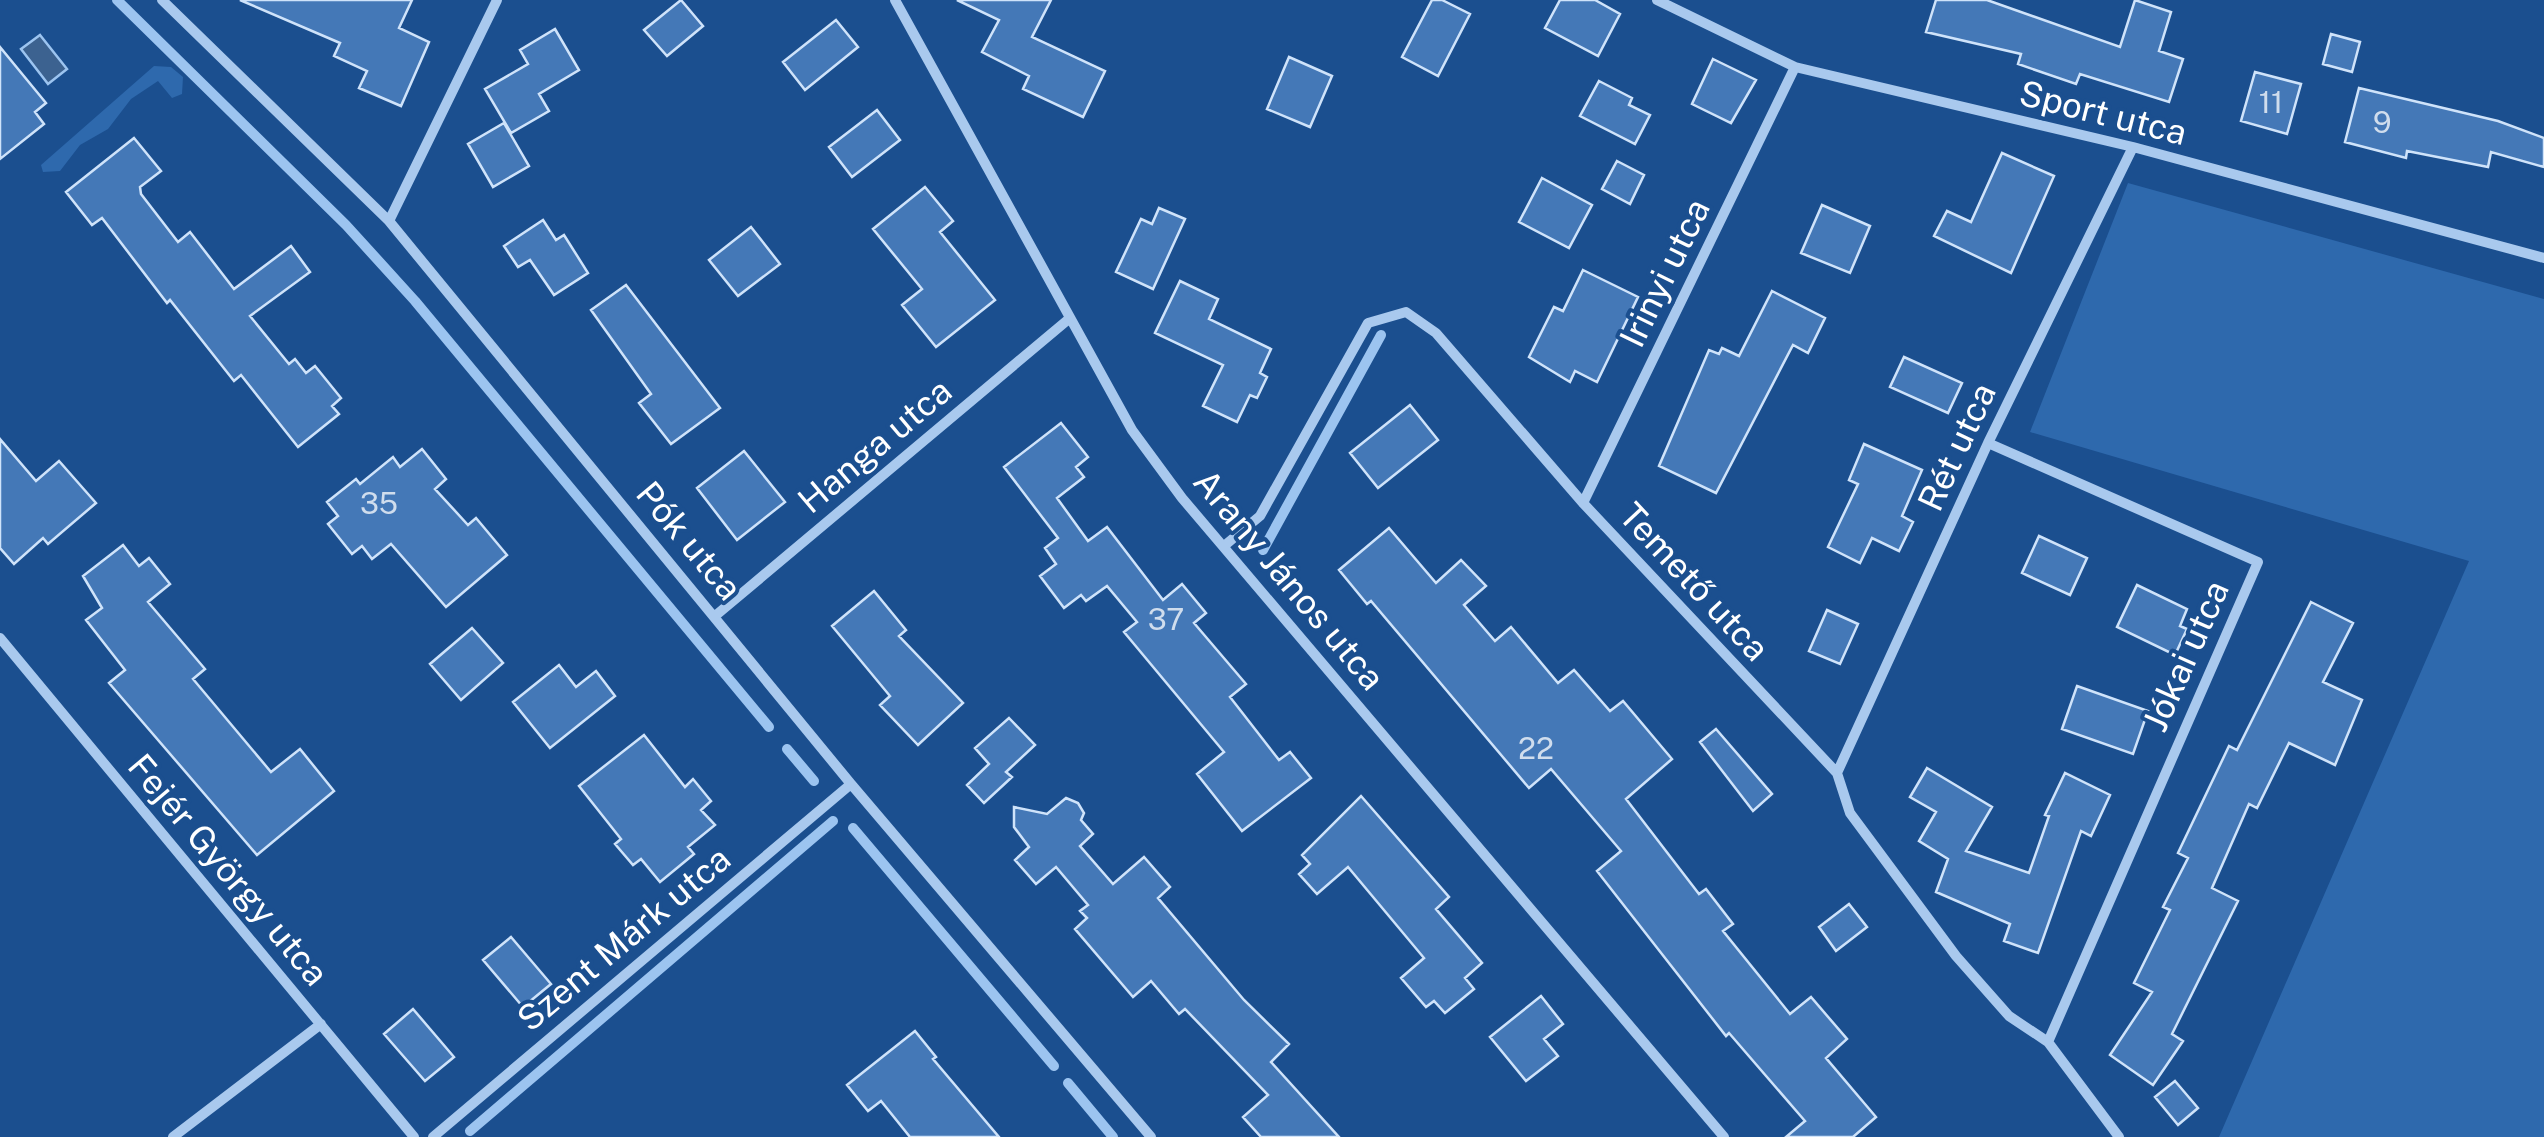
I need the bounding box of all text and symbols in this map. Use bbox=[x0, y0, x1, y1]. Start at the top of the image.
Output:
street label: Sport utca bbox=[2015, 72, 2191, 153]
house number: 11 bbox=[2259, 84, 2283, 120]
house number: 9 bbox=[2373, 104, 2391, 140]
street label: Irinyi utca bbox=[1611, 192, 1718, 353]
street label: Hanga utca bbox=[790, 370, 959, 521]
street label: Rét utca bbox=[1909, 377, 2004, 517]
street label: Arany János utca bbox=[1185, 461, 1393, 698]
street label: Pók utca bbox=[628, 473, 751, 608]
house number: 35 bbox=[360, 485, 398, 521]
street label: Temető utca bbox=[1611, 494, 1778, 669]
street label: Jókai utca bbox=[2134, 574, 2237, 738]
house number: 37 bbox=[1148, 601, 1184, 637]
house number: 22 bbox=[1518, 730, 1554, 766]
street label: Fejér György utca bbox=[120, 746, 337, 993]
street label: Szent Márk utca bbox=[509, 838, 738, 1039]

